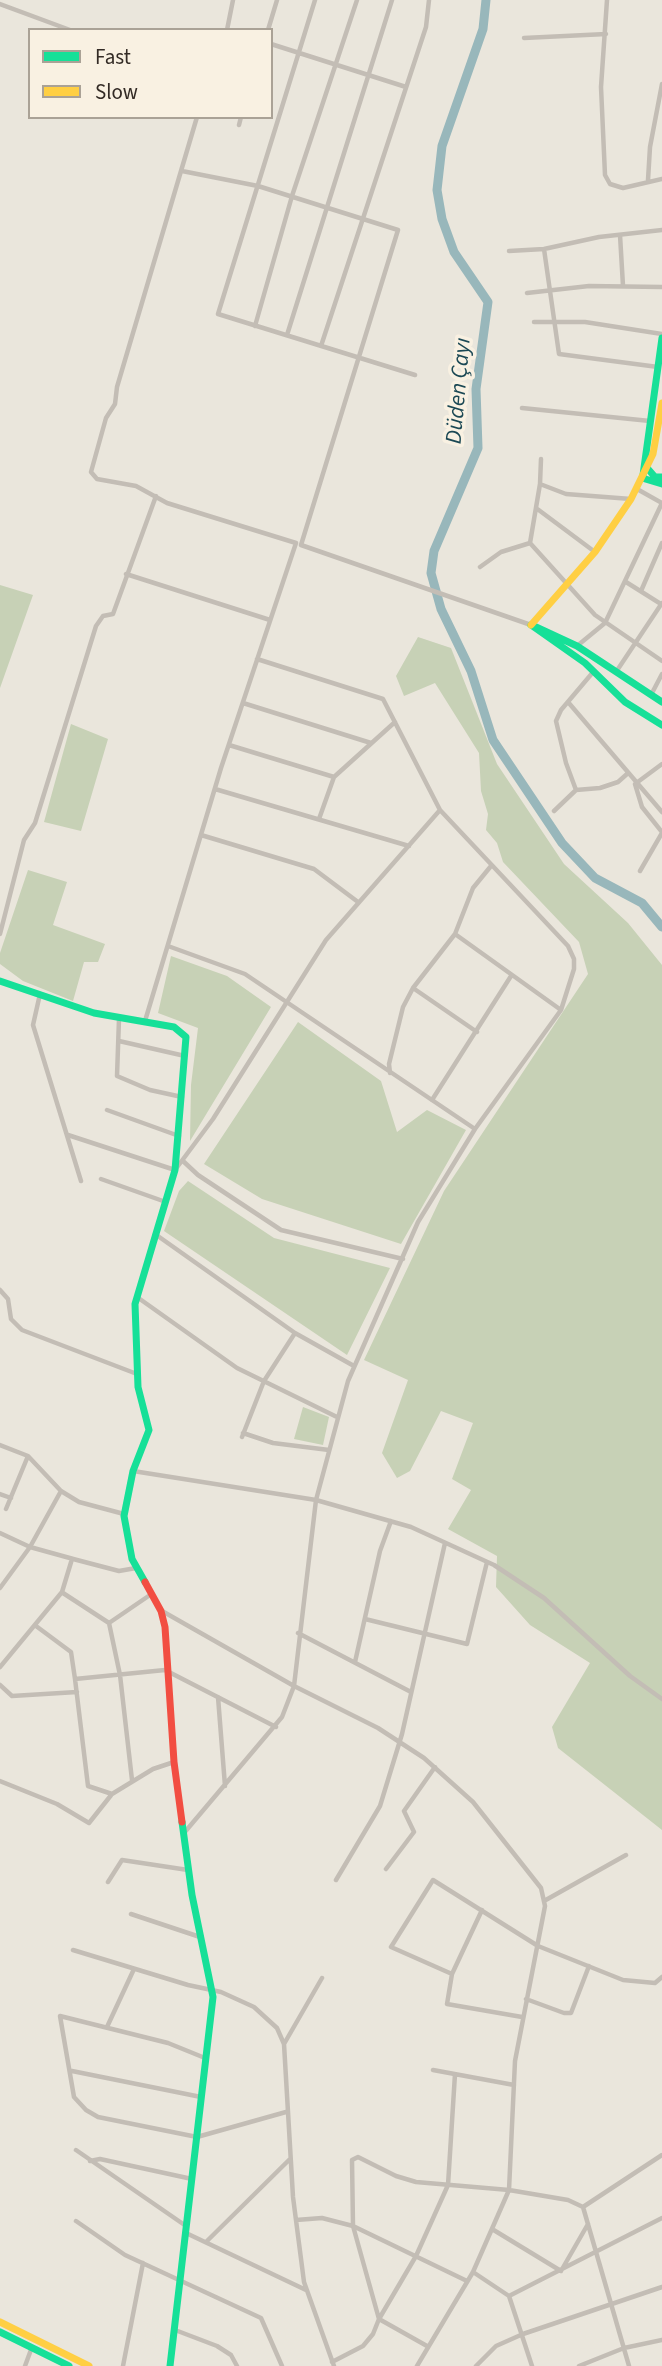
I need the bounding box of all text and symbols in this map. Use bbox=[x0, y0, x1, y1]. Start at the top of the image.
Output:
legend bbox=[28, 28, 273, 119]
text: Fast bbox=[95, 42, 131, 72]
text: Slow bbox=[95, 77, 138, 107]
water label: Düden Çayı bbox=[442, 337, 478, 445]

